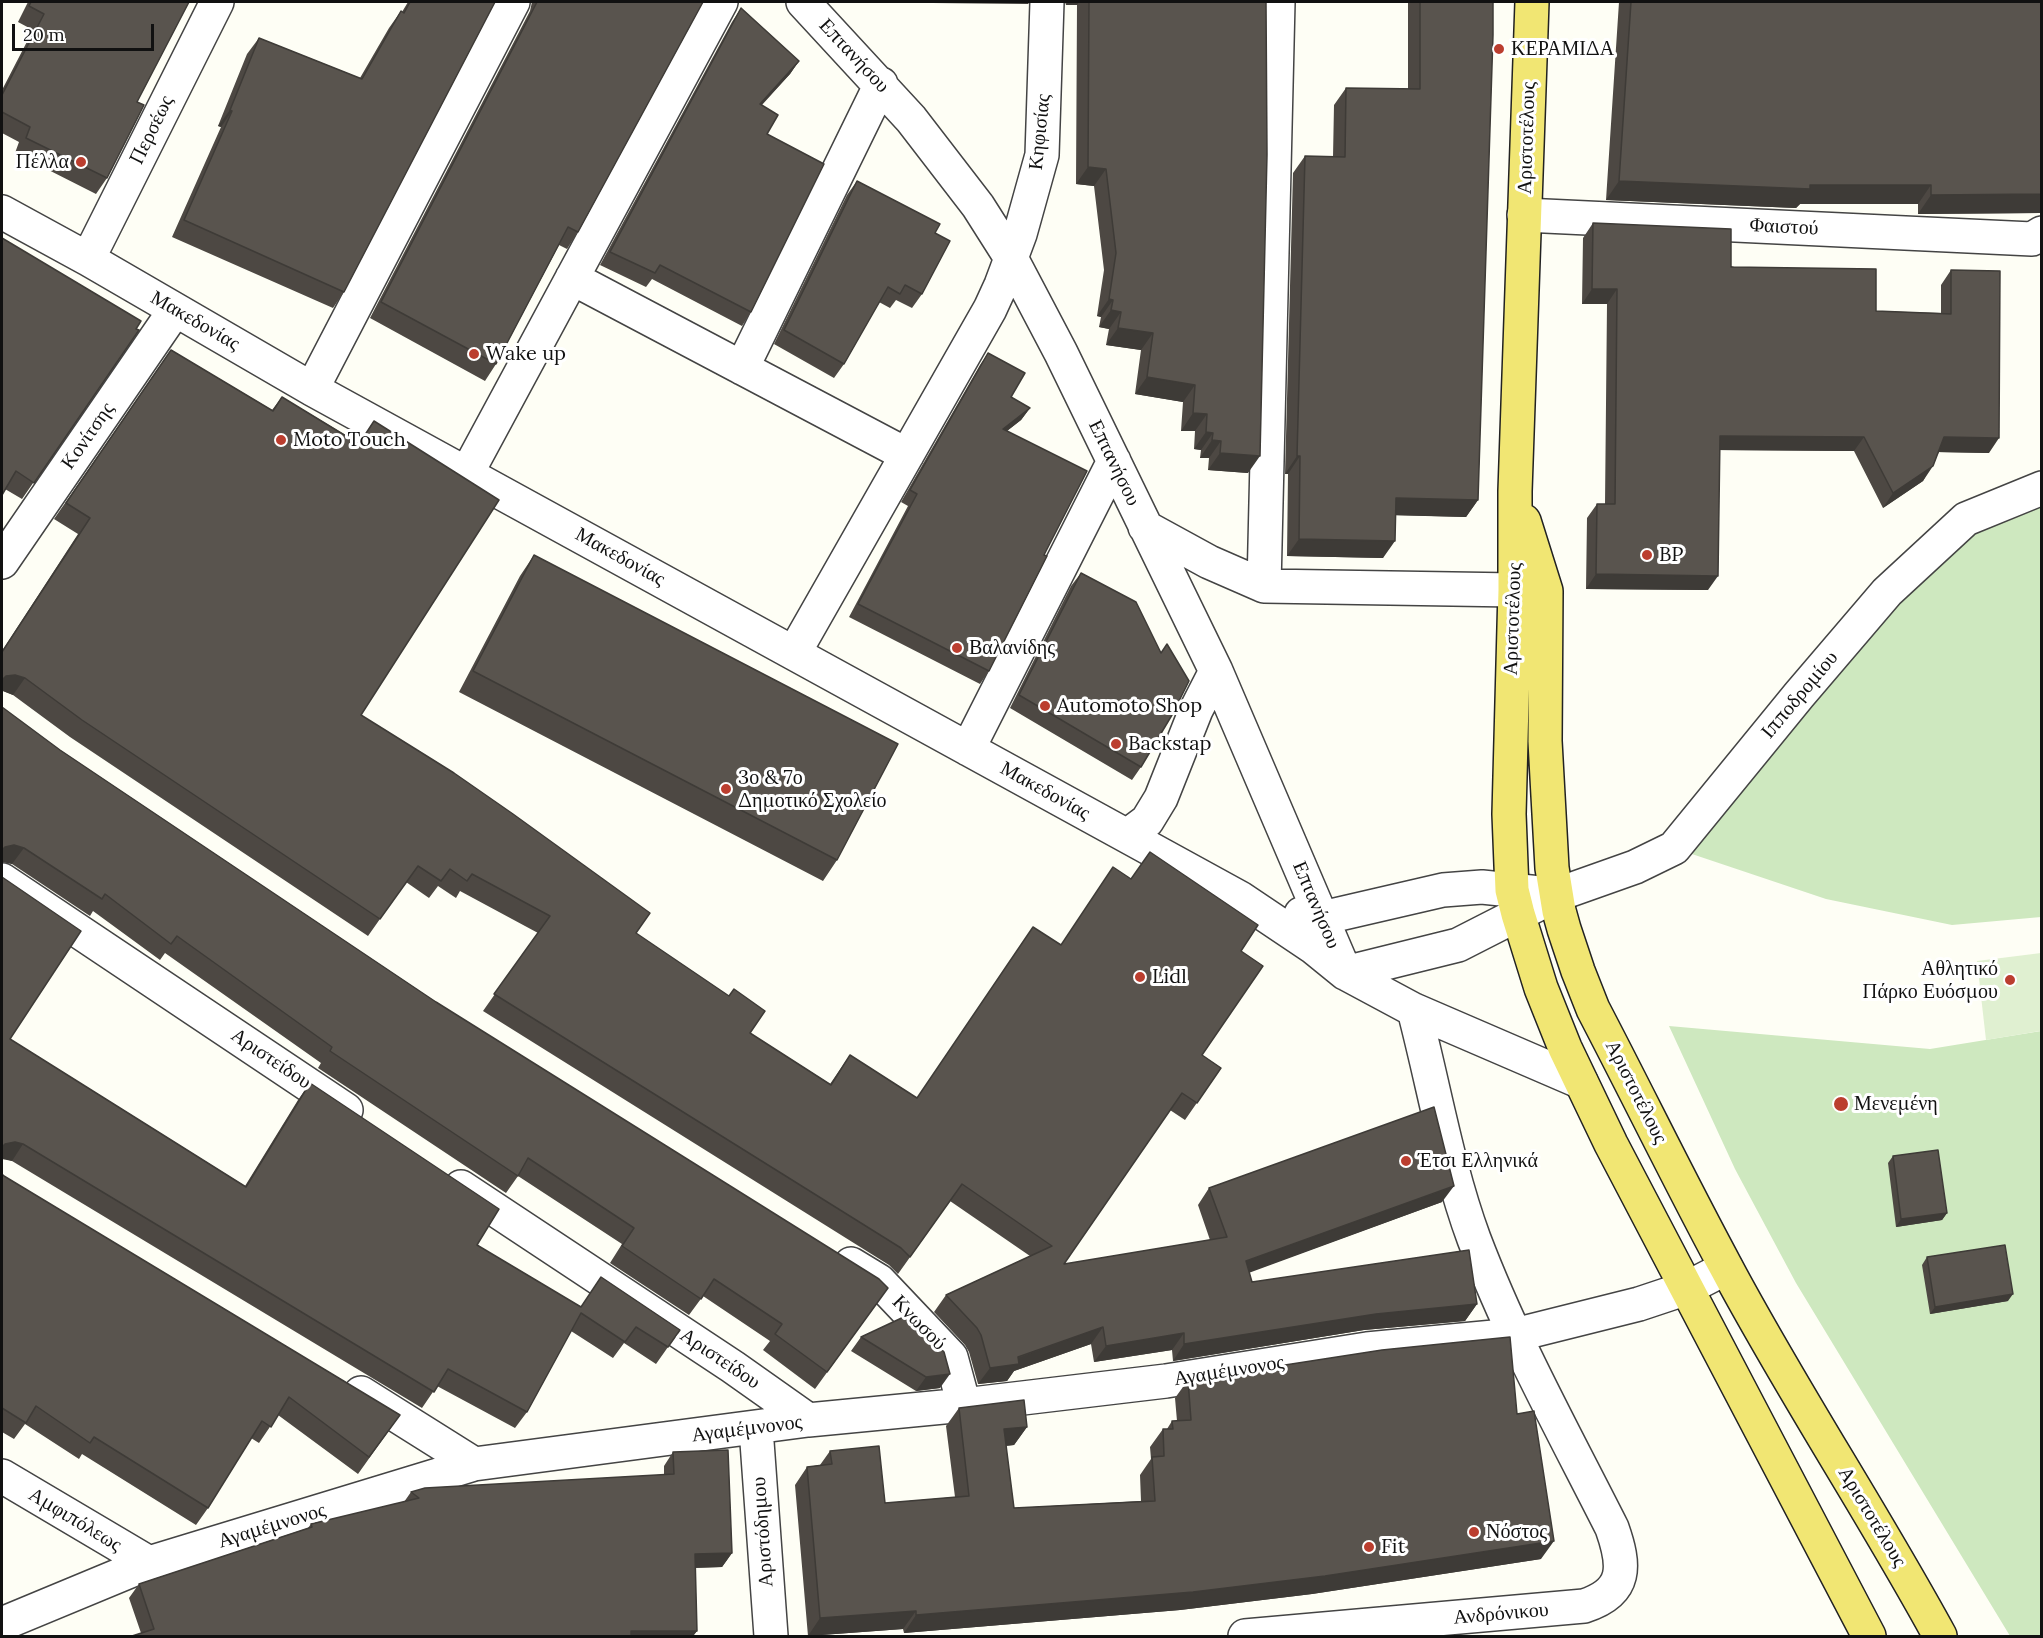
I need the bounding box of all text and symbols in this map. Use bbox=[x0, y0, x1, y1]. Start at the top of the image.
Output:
scale bar bbox=[15, 12, 158, 50]
street label: Επτανήσου bbox=[814, 14, 894, 98]
text: 20 m bbox=[23, 23, 65, 46]
place label: ΚΕΡΑΜΙΔΑ bbox=[1511, 37, 1614, 61]
marker: ΚΕΡΑΜΙΔΑ bbox=[1492, 42, 1506, 56]
street label: Αριστοτέλους bbox=[1513, 81, 1541, 195]
street label: Περσέως bbox=[125, 92, 179, 168]
street label: Κηφισίας bbox=[1024, 93, 1056, 171]
place label: Πέλλα bbox=[16, 150, 69, 174]
marker: Πέλλα bbox=[74, 155, 88, 169]
street label: Φαιστού bbox=[1749, 213, 1819, 241]
street label: Μακεδονίας bbox=[146, 286, 244, 356]
place label: Wake up bbox=[486, 342, 566, 366]
marker: Wake up bbox=[467, 347, 481, 361]
street label: Κονίτσης bbox=[56, 398, 120, 474]
street label: Επτανήσου bbox=[1083, 416, 1145, 510]
place label: Moto Touch bbox=[293, 428, 406, 452]
marker: Moto Touch bbox=[274, 433, 288, 447]
street label: Μακεδονίας bbox=[571, 523, 669, 591]
place label: BP bbox=[1659, 543, 1683, 567]
marker: BP bbox=[1640, 548, 1654, 562]
street label: Αριστοτέλους bbox=[1499, 562, 1527, 676]
place label: Βαλανίδης bbox=[969, 636, 1055, 660]
marker: Βαλανίδης bbox=[950, 641, 964, 655]
street label: Ιπποδρομίου bbox=[1756, 646, 1844, 744]
place label: Automoto Shop bbox=[1057, 694, 1202, 718]
marker: Automoto Shop bbox=[1038, 699, 1052, 713]
place label: Backstap bbox=[1128, 732, 1211, 756]
marker: Backstap bbox=[1109, 737, 1123, 751]
street label: Μακεδονίας bbox=[996, 757, 1094, 825]
place label: 3ο & 7ο Δημοτικό Σχολείο bbox=[738, 766, 887, 813]
marker: 3ο & 7ο Δημοτικό Σχολείο bbox=[719, 782, 733, 796]
street label: Επτανήσου bbox=[1287, 858, 1345, 952]
place label: Αθλητικό Πάρκο Ευόσμου bbox=[1862, 957, 1998, 1004]
place label: Lidl bbox=[1152, 965, 1187, 989]
marker: Lidl bbox=[1133, 970, 1147, 984]
marker: Αθλητικό Πάρκο Ευόσμου bbox=[2003, 973, 2017, 987]
street label: Αριστείδου bbox=[226, 1023, 316, 1095]
street label: Αριστοτέλους bbox=[1600, 1036, 1672, 1148]
place label: Μενεμένη bbox=[1854, 1092, 1938, 1116]
marker: Μενεμένη bbox=[1832, 1095, 1850, 1113]
place label: Έτσι Ελληνικά bbox=[1418, 1149, 1538, 1173]
marker: Έτσι Ελληνικά bbox=[1399, 1154, 1413, 1168]
street label: Κνωσού bbox=[887, 1290, 951, 1356]
street label: Αριστείδου bbox=[675, 1323, 765, 1395]
street label: Αγαμέμνονος bbox=[1172, 1350, 1286, 1392]
street label: Αγαμέμνονος bbox=[690, 1410, 804, 1448]
street label: Αριστοτέλους bbox=[1833, 1463, 1911, 1571]
street label: Αριστόδημου bbox=[747, 1476, 779, 1588]
street label: Αμφιπόλεως bbox=[24, 1483, 126, 1557]
street label: Αγαμέμνονος bbox=[215, 1498, 329, 1554]
place label: Νόστος bbox=[1486, 1520, 1547, 1544]
marker: Νόστος bbox=[1467, 1525, 1481, 1539]
place label: Fit bbox=[1381, 1535, 1406, 1559]
marker: Fit bbox=[1362, 1540, 1376, 1554]
street label: Ανδρόνικου bbox=[1452, 1598, 1550, 1630]

